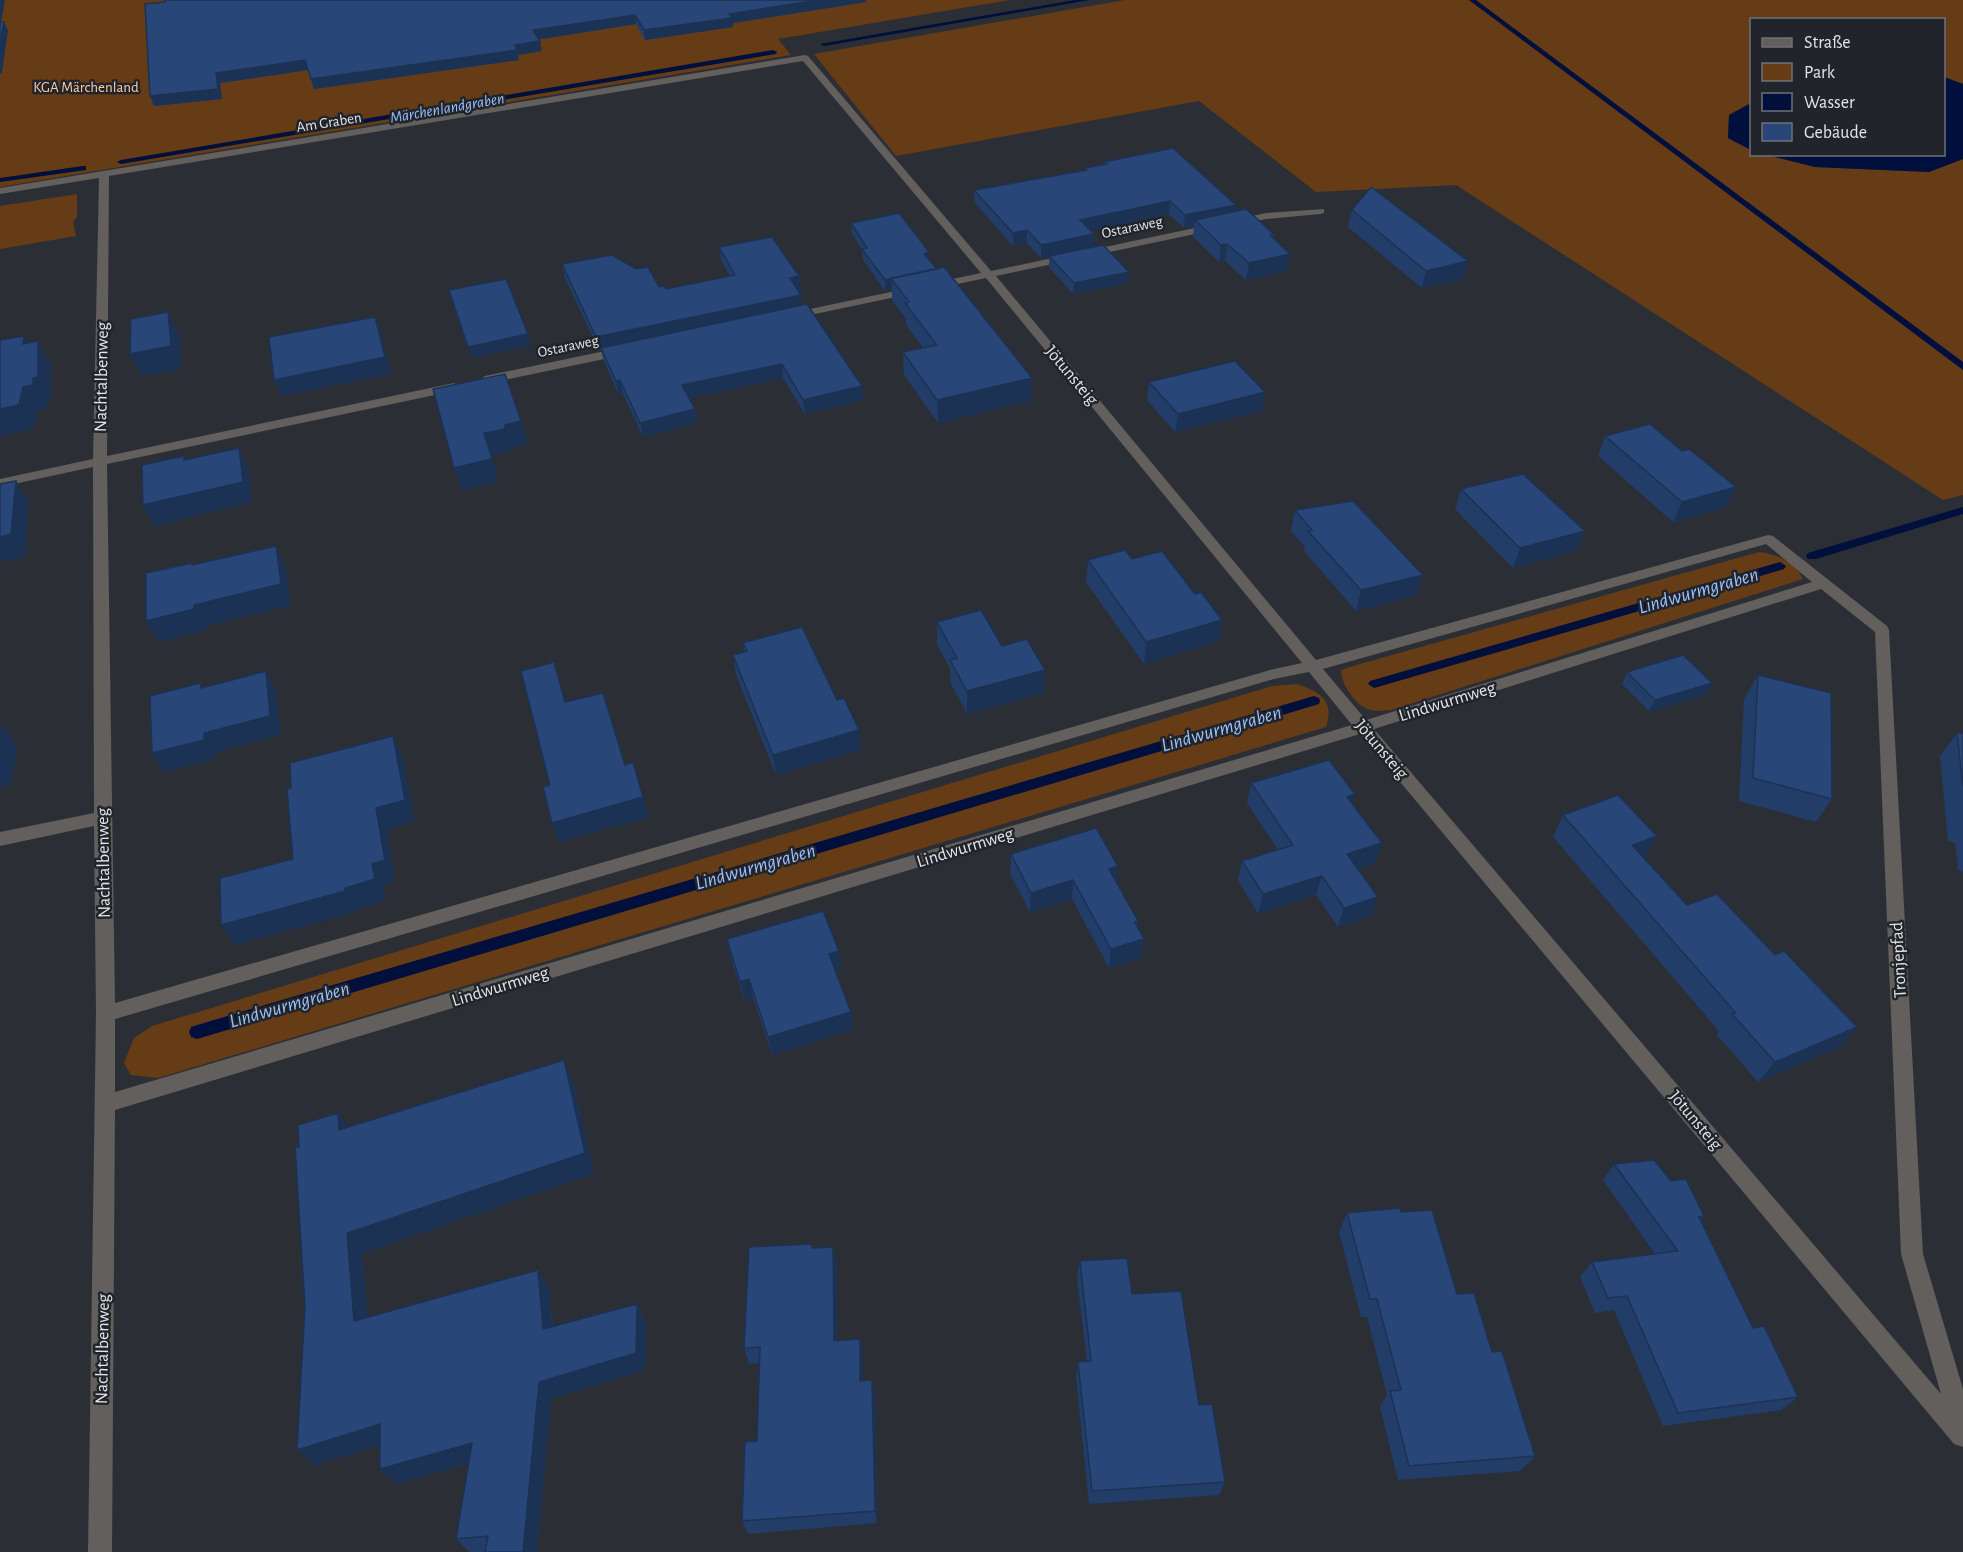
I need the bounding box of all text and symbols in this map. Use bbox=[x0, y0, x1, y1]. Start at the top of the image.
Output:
legend bbox=[1750, 18, 1945, 156]
text: Straße bbox=[1804, 34, 1850, 52]
text: Park bbox=[1804, 64, 1836, 82]
park label: KGA Märchenland bbox=[33, 80, 139, 95]
water label: Märchenlandgraben bbox=[389, 90, 506, 126]
text: Wasser bbox=[1804, 94, 1855, 112]
street label: Am Graben bbox=[295, 110, 363, 135]
text: Gebäude bbox=[1804, 124, 1867, 142]
street label: Ostaraweg bbox=[1100, 214, 1165, 241]
street label: Nachtalbenweg bbox=[92, 321, 112, 432]
street label: Ostaraweg bbox=[536, 333, 601, 360]
street label: Jötunsteig bbox=[1041, 342, 1101, 409]
water label: Lindwurmgraben bbox=[1636, 564, 1761, 618]
street label: Lindwurmweg bbox=[1397, 679, 1498, 725]
water label: Lindwurmgraben bbox=[1159, 702, 1284, 756]
street label: Jötunsteig bbox=[1351, 716, 1411, 783]
street label: Nachtalbenweg bbox=[94, 807, 114, 918]
street label: Lindwurmweg bbox=[915, 825, 1016, 871]
water label: Lindwurmgraben bbox=[693, 840, 818, 894]
street label: Tronjepfad bbox=[1888, 921, 1910, 998]
street label: Lindwurmweg bbox=[450, 964, 551, 1010]
water label: Lindwurmgraben bbox=[227, 978, 352, 1032]
street label: Jötunsteig bbox=[1665, 1087, 1725, 1154]
street label: Nachtalbenweg bbox=[93, 1293, 113, 1404]

